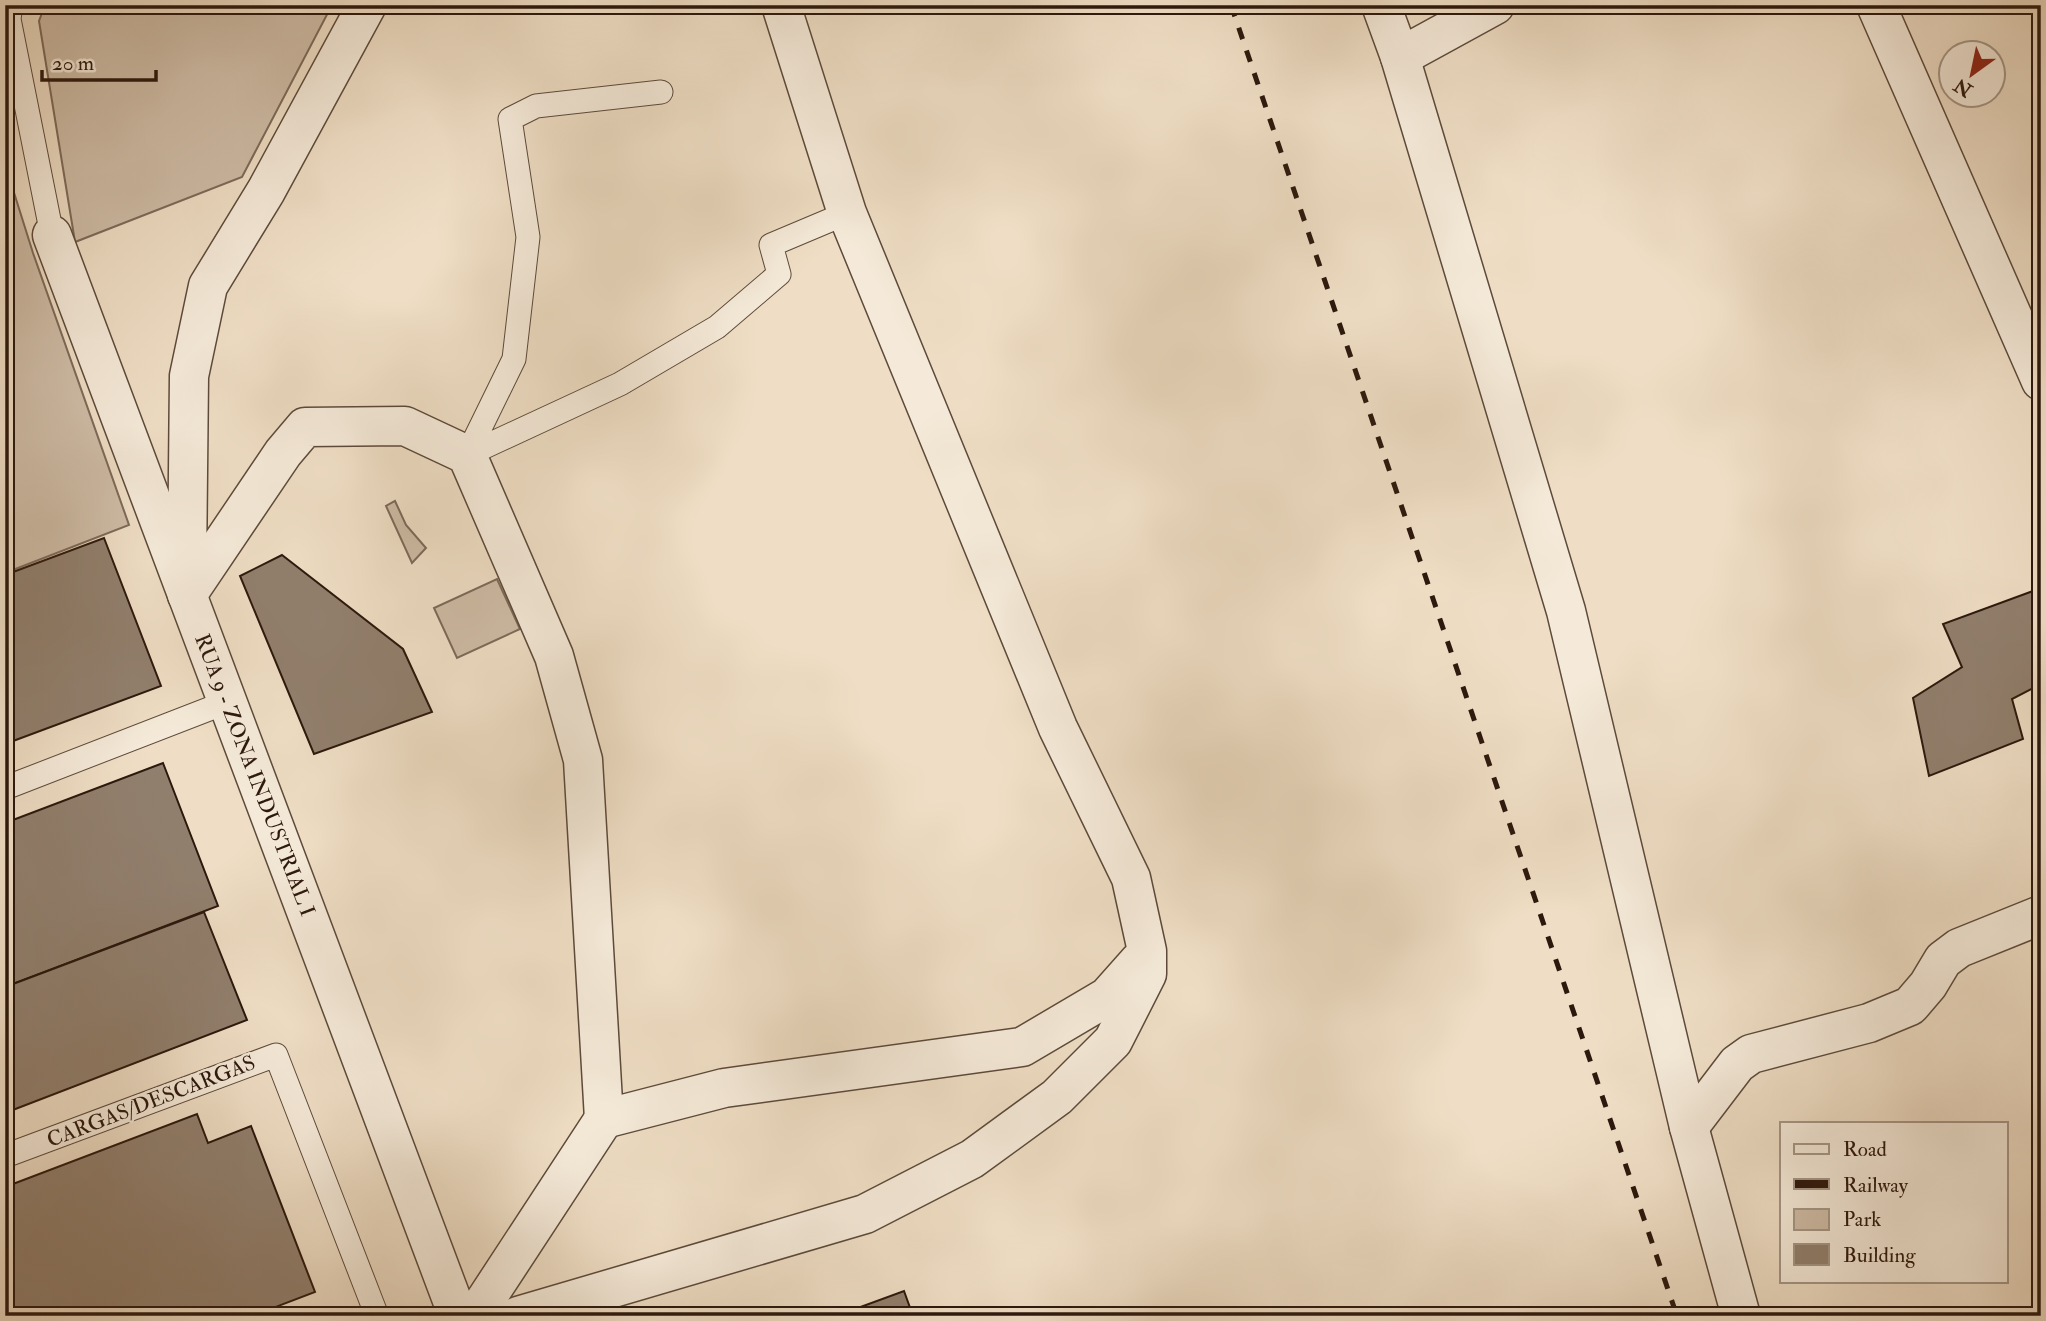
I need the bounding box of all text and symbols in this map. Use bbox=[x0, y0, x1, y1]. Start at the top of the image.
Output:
scale bar bbox=[42, 38, 156, 82]
north arrow bbox=[1938, 38, 2008, 108]
text: 20 m bbox=[52, 50, 94, 77]
text: N bbox=[1949, 72, 1978, 103]
street label: RUA 9 - ZONA INDUSTRIAL I bbox=[188, 630, 321, 920]
street label: CARGAS/DESCARGAS bbox=[43, 1049, 259, 1154]
legend bbox=[1780, 1122, 2008, 1282]
text: Road bbox=[1843, 1136, 1888, 1163]
text: Railway bbox=[1843, 1172, 1909, 1199]
text: Park bbox=[1843, 1206, 1881, 1233]
text: Building bbox=[1843, 1242, 1916, 1269]

